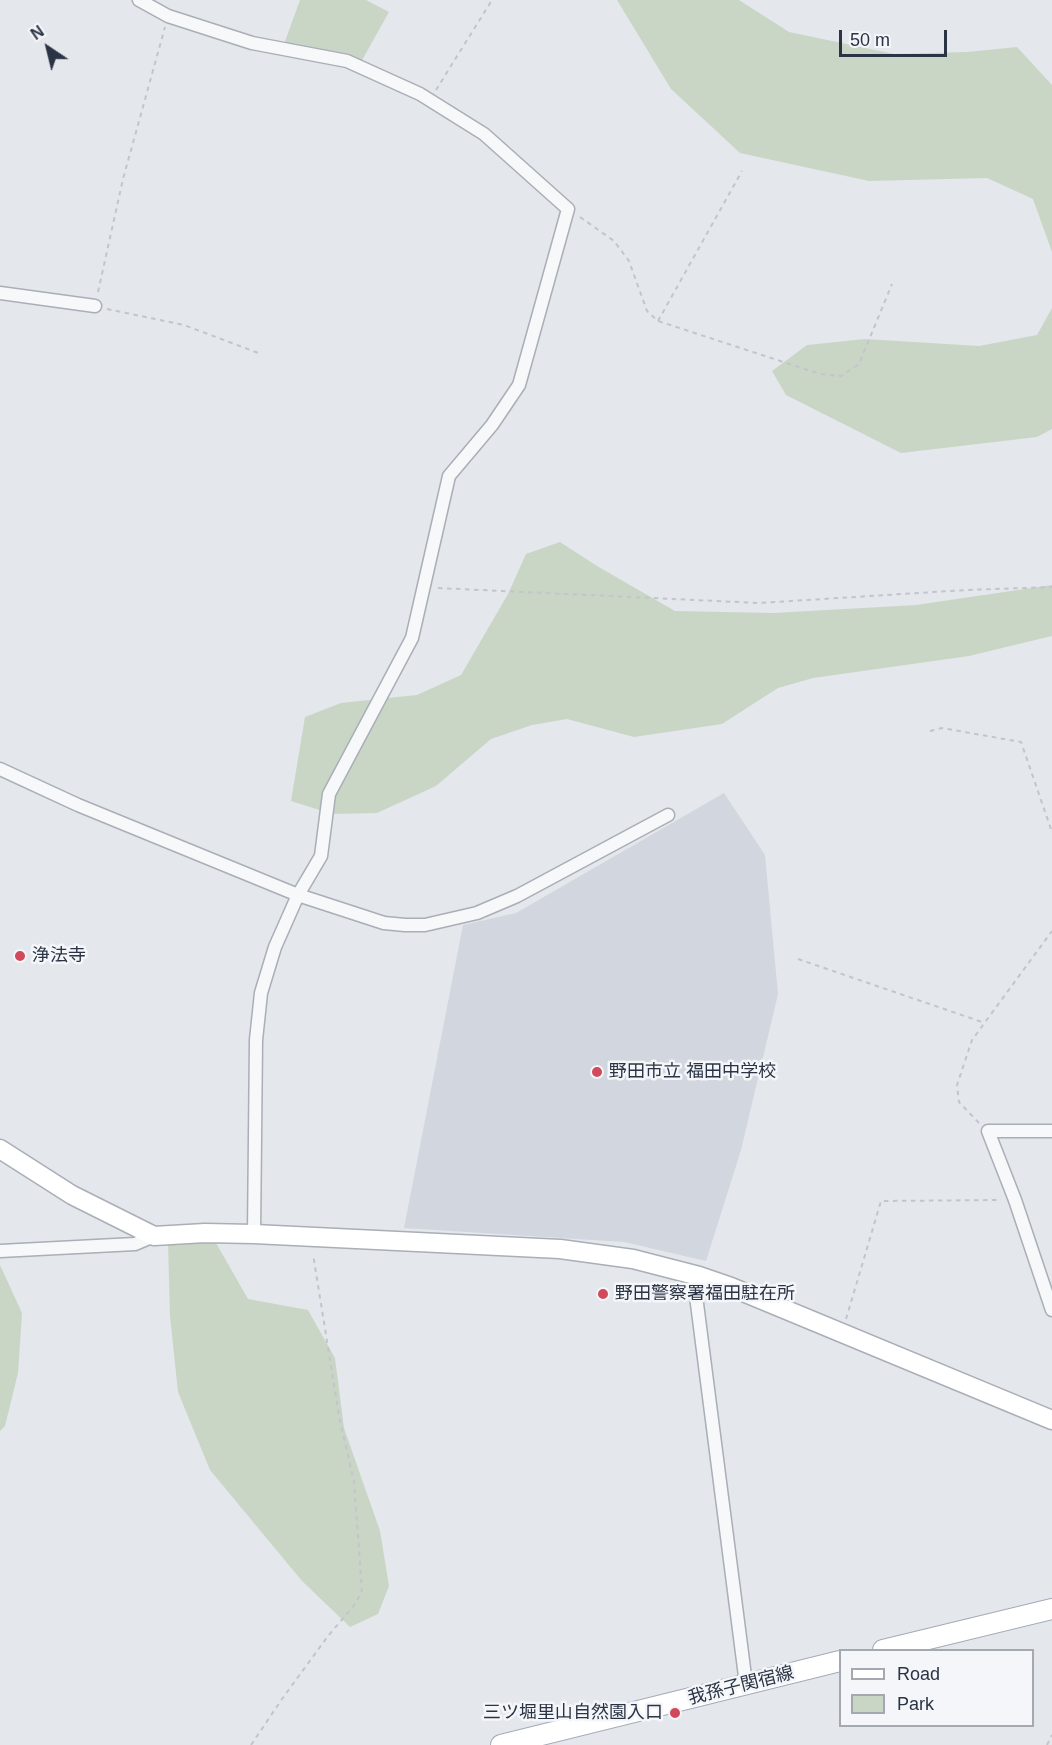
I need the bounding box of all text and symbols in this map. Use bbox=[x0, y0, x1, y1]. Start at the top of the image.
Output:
north arrow bbox=[18, 18, 78, 78]
scale bar bbox=[842, 18, 950, 56]
text: N bbox=[28, 23, 47, 43]
text: 50 m bbox=[850, 30, 890, 50]
place label: 浄法寺 bbox=[32, 945, 86, 967]
marker: 浄法寺 bbox=[13, 949, 27, 963]
place label: 野田市立 福田中学校 bbox=[609, 1061, 776, 1083]
marker: 野田市立 福田中学校 bbox=[590, 1065, 604, 1079]
place label: 野田警察署福田駐在所 bbox=[615, 1283, 795, 1305]
marker: 野田警察署福田駐在所 bbox=[596, 1287, 610, 1301]
legend bbox=[839, 1649, 1034, 1727]
street label: 我孫子関宿線 bbox=[686, 1662, 796, 1710]
text: Road bbox=[897, 1664, 940, 1684]
text: Park bbox=[897, 1694, 934, 1714]
place label: 三ツ堀里山自然園入口 bbox=[483, 1702, 663, 1724]
marker: 三ツ堀里山自然園入口 bbox=[668, 1706, 682, 1720]

